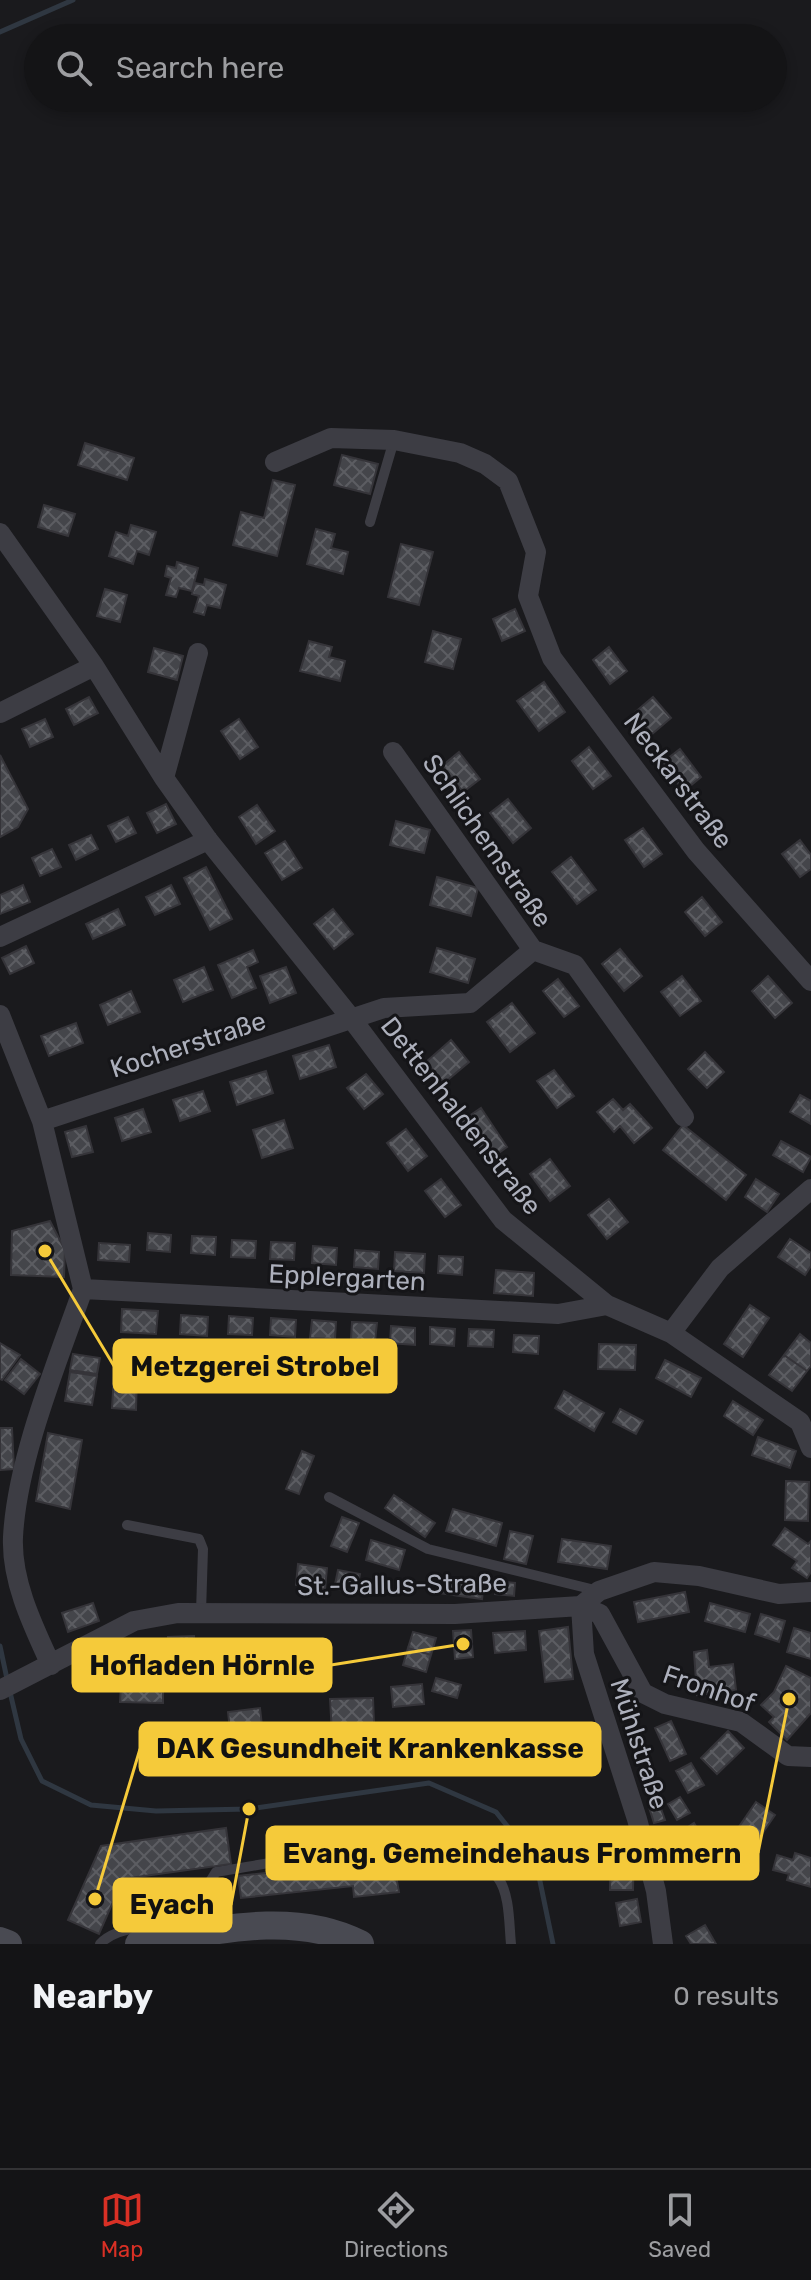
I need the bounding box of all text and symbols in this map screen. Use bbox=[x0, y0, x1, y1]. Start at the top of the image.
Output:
search box bbox=[24, 24, 787, 112]
icon: search bbox=[52, 46, 96, 90]
text: Search here bbox=[116, 50, 284, 86]
street label: Neckarstraße bbox=[617, 707, 739, 855]
street label: Schlichemstraße bbox=[416, 748, 558, 934]
street label: Kocherstraße bbox=[106, 1005, 270, 1085]
street label: Dettenhaldenstraße bbox=[374, 1011, 548, 1221]
street label: Epplergarten bbox=[268, 1258, 426, 1298]
callout: Metzgerei Strobel bbox=[114, 1340, 396, 1392]
text: Metzgerei Strobel bbox=[130, 1350, 380, 1383]
street label: St.-Gallus-Straße bbox=[297, 1568, 507, 1602]
callout: Hofladen Hörnle bbox=[73, 1639, 331, 1691]
text: Hofladen Hörnle bbox=[89, 1649, 315, 1682]
street label: Fronhof bbox=[659, 1659, 759, 1719]
street label: Mühlstraße bbox=[603, 1675, 675, 1813]
callout: DAK Gesundheit Krankenkasse bbox=[140, 1723, 600, 1775]
text: DAK Gesundheit Krankenkasse bbox=[156, 1732, 584, 1765]
callout: Evang. Gemeindehaus Frommern bbox=[267, 1827, 758, 1879]
text: Evang. Gemeindehaus Frommern bbox=[283, 1837, 741, 1870]
callout: Eyach bbox=[114, 1879, 231, 1931]
text: Eyach bbox=[130, 1888, 214, 1921]
text: Nearby bbox=[32, 1976, 153, 2017]
text: 0 results bbox=[673, 1981, 779, 2012]
tab: Map bbox=[100, 2188, 144, 2263]
tab: Directions bbox=[344, 2188, 448, 2263]
tab: Saved bbox=[648, 2188, 711, 2263]

